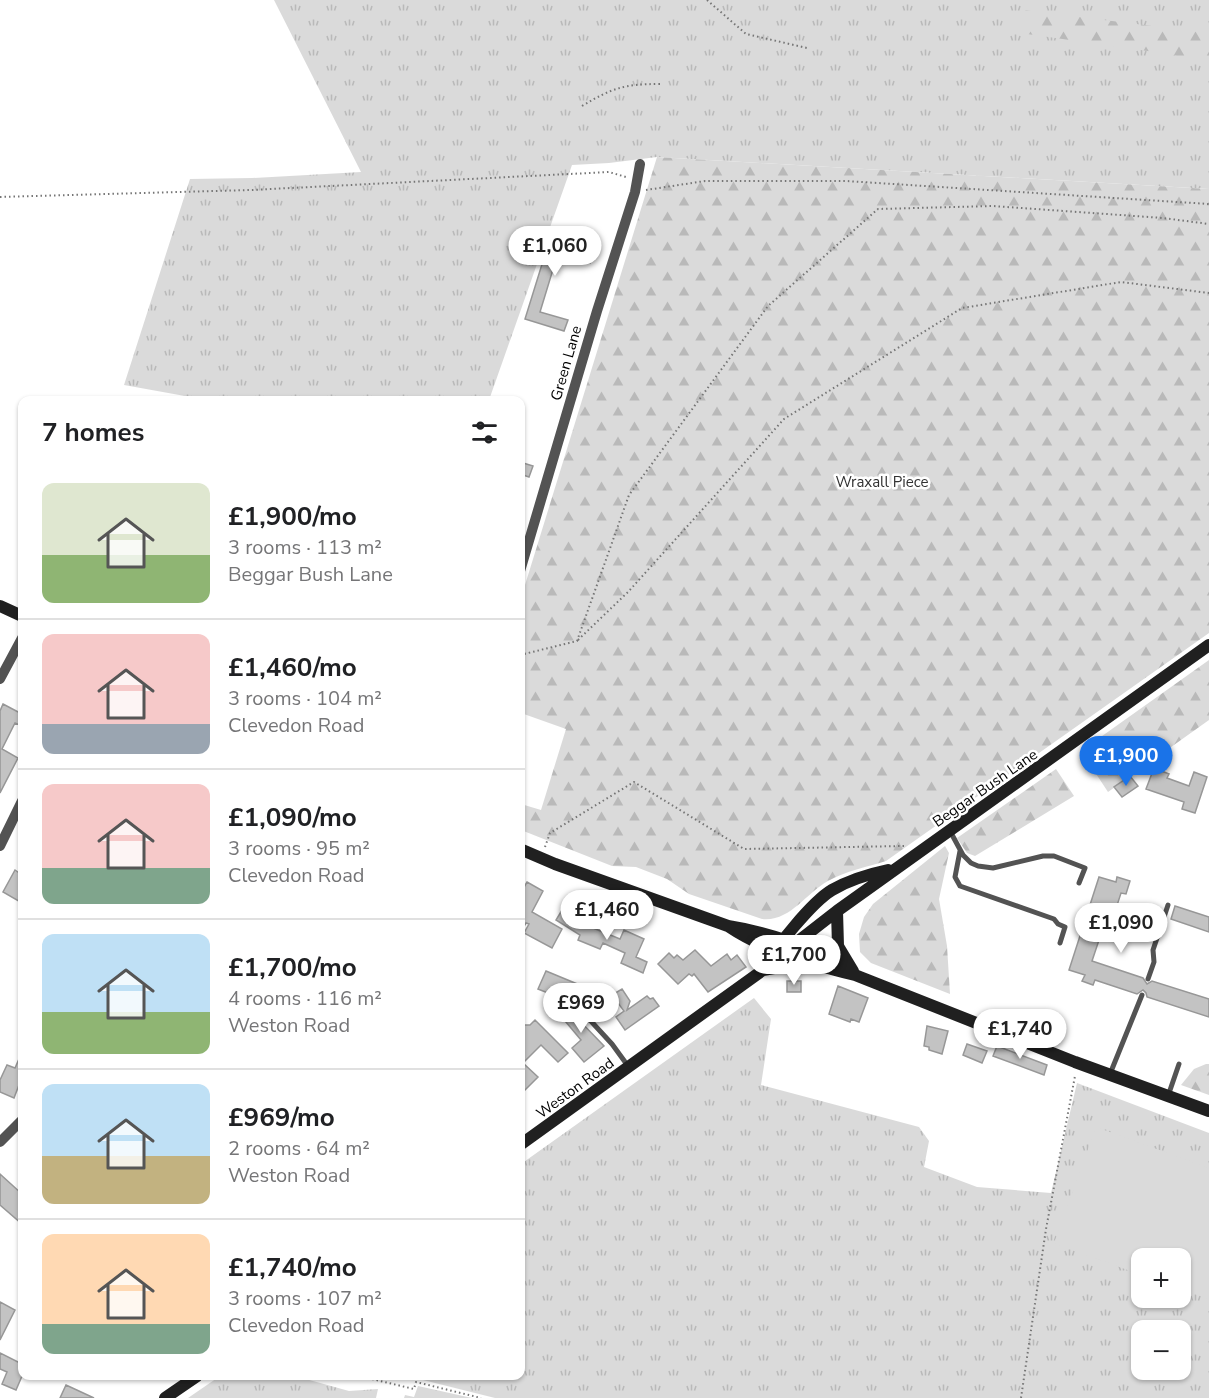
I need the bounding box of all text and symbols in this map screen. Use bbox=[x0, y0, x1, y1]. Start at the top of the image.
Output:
pin: £1,060 bbox=[506, 226, 604, 277]
text: £1,060 bbox=[523, 232, 587, 259]
street label: Green Lane bbox=[546, 323, 586, 403]
text: 7 homes bbox=[42, 415, 144, 450]
icon: filters bbox=[468, 416, 501, 449]
park label: Wraxall Piece bbox=[835, 472, 929, 492]
text: £1,900/mo bbox=[228, 499, 357, 534]
icon: home bbox=[90, 507, 162, 579]
text: 3 rooms · 113 m² bbox=[228, 534, 382, 561]
text: Beggar Bush Lane bbox=[228, 561, 393, 588]
text: £1,460/mo bbox=[228, 650, 357, 685]
icon: home bbox=[90, 658, 162, 730]
text: 3 rooms · 104 m² bbox=[228, 685, 382, 712]
text: Clevedon Road bbox=[228, 712, 364, 739]
pin: £1,900 bbox=[1077, 736, 1175, 787]
text: £1,900 bbox=[1094, 742, 1158, 769]
street label: Beggar Bush Lane bbox=[929, 744, 1041, 832]
text: £1,090/mo bbox=[228, 800, 357, 835]
icon: home bbox=[90, 808, 162, 880]
text: 3 rooms · 95 m² bbox=[228, 835, 370, 862]
text: Clevedon Road bbox=[228, 862, 364, 889]
pin: £1,460 bbox=[558, 890, 656, 941]
text: £1,460 bbox=[575, 896, 639, 923]
pin: £1,090 bbox=[1072, 903, 1170, 954]
text: £1,090 bbox=[1089, 909, 1153, 936]
pin: £1,700 bbox=[745, 935, 843, 986]
text: £1,700 bbox=[762, 941, 826, 968]
text: £1,700/mo bbox=[228, 950, 357, 985]
icon: home bbox=[90, 958, 162, 1030]
pin: £969 bbox=[545, 983, 617, 1034]
text: 4 rooms · 116 m² bbox=[228, 985, 382, 1012]
text: £969 bbox=[557, 989, 605, 1016]
pin: £1,740 bbox=[971, 1009, 1069, 1060]
text: Weston Road bbox=[228, 1012, 350, 1039]
text: £1,740 bbox=[988, 1015, 1052, 1042]
street label: Weston Road bbox=[532, 1053, 618, 1123]
text: £969/mo bbox=[228, 1100, 335, 1135]
icon: home bbox=[90, 1108, 162, 1180]
text: 2 rooms · 64 m² bbox=[228, 1135, 370, 1162]
text: Weston Road bbox=[228, 1162, 350, 1189]
map controls bbox=[1131, 1248, 1191, 1380]
button: + bbox=[1131, 1248, 1191, 1308]
text: £1,740/mo bbox=[228, 1250, 357, 1285]
icon: home bbox=[90, 1258, 162, 1330]
text: 3 rooms · 107 m² bbox=[228, 1285, 382, 1312]
text: Clevedon Road bbox=[228, 1312, 364, 1339]
button: − bbox=[1131, 1320, 1191, 1380]

